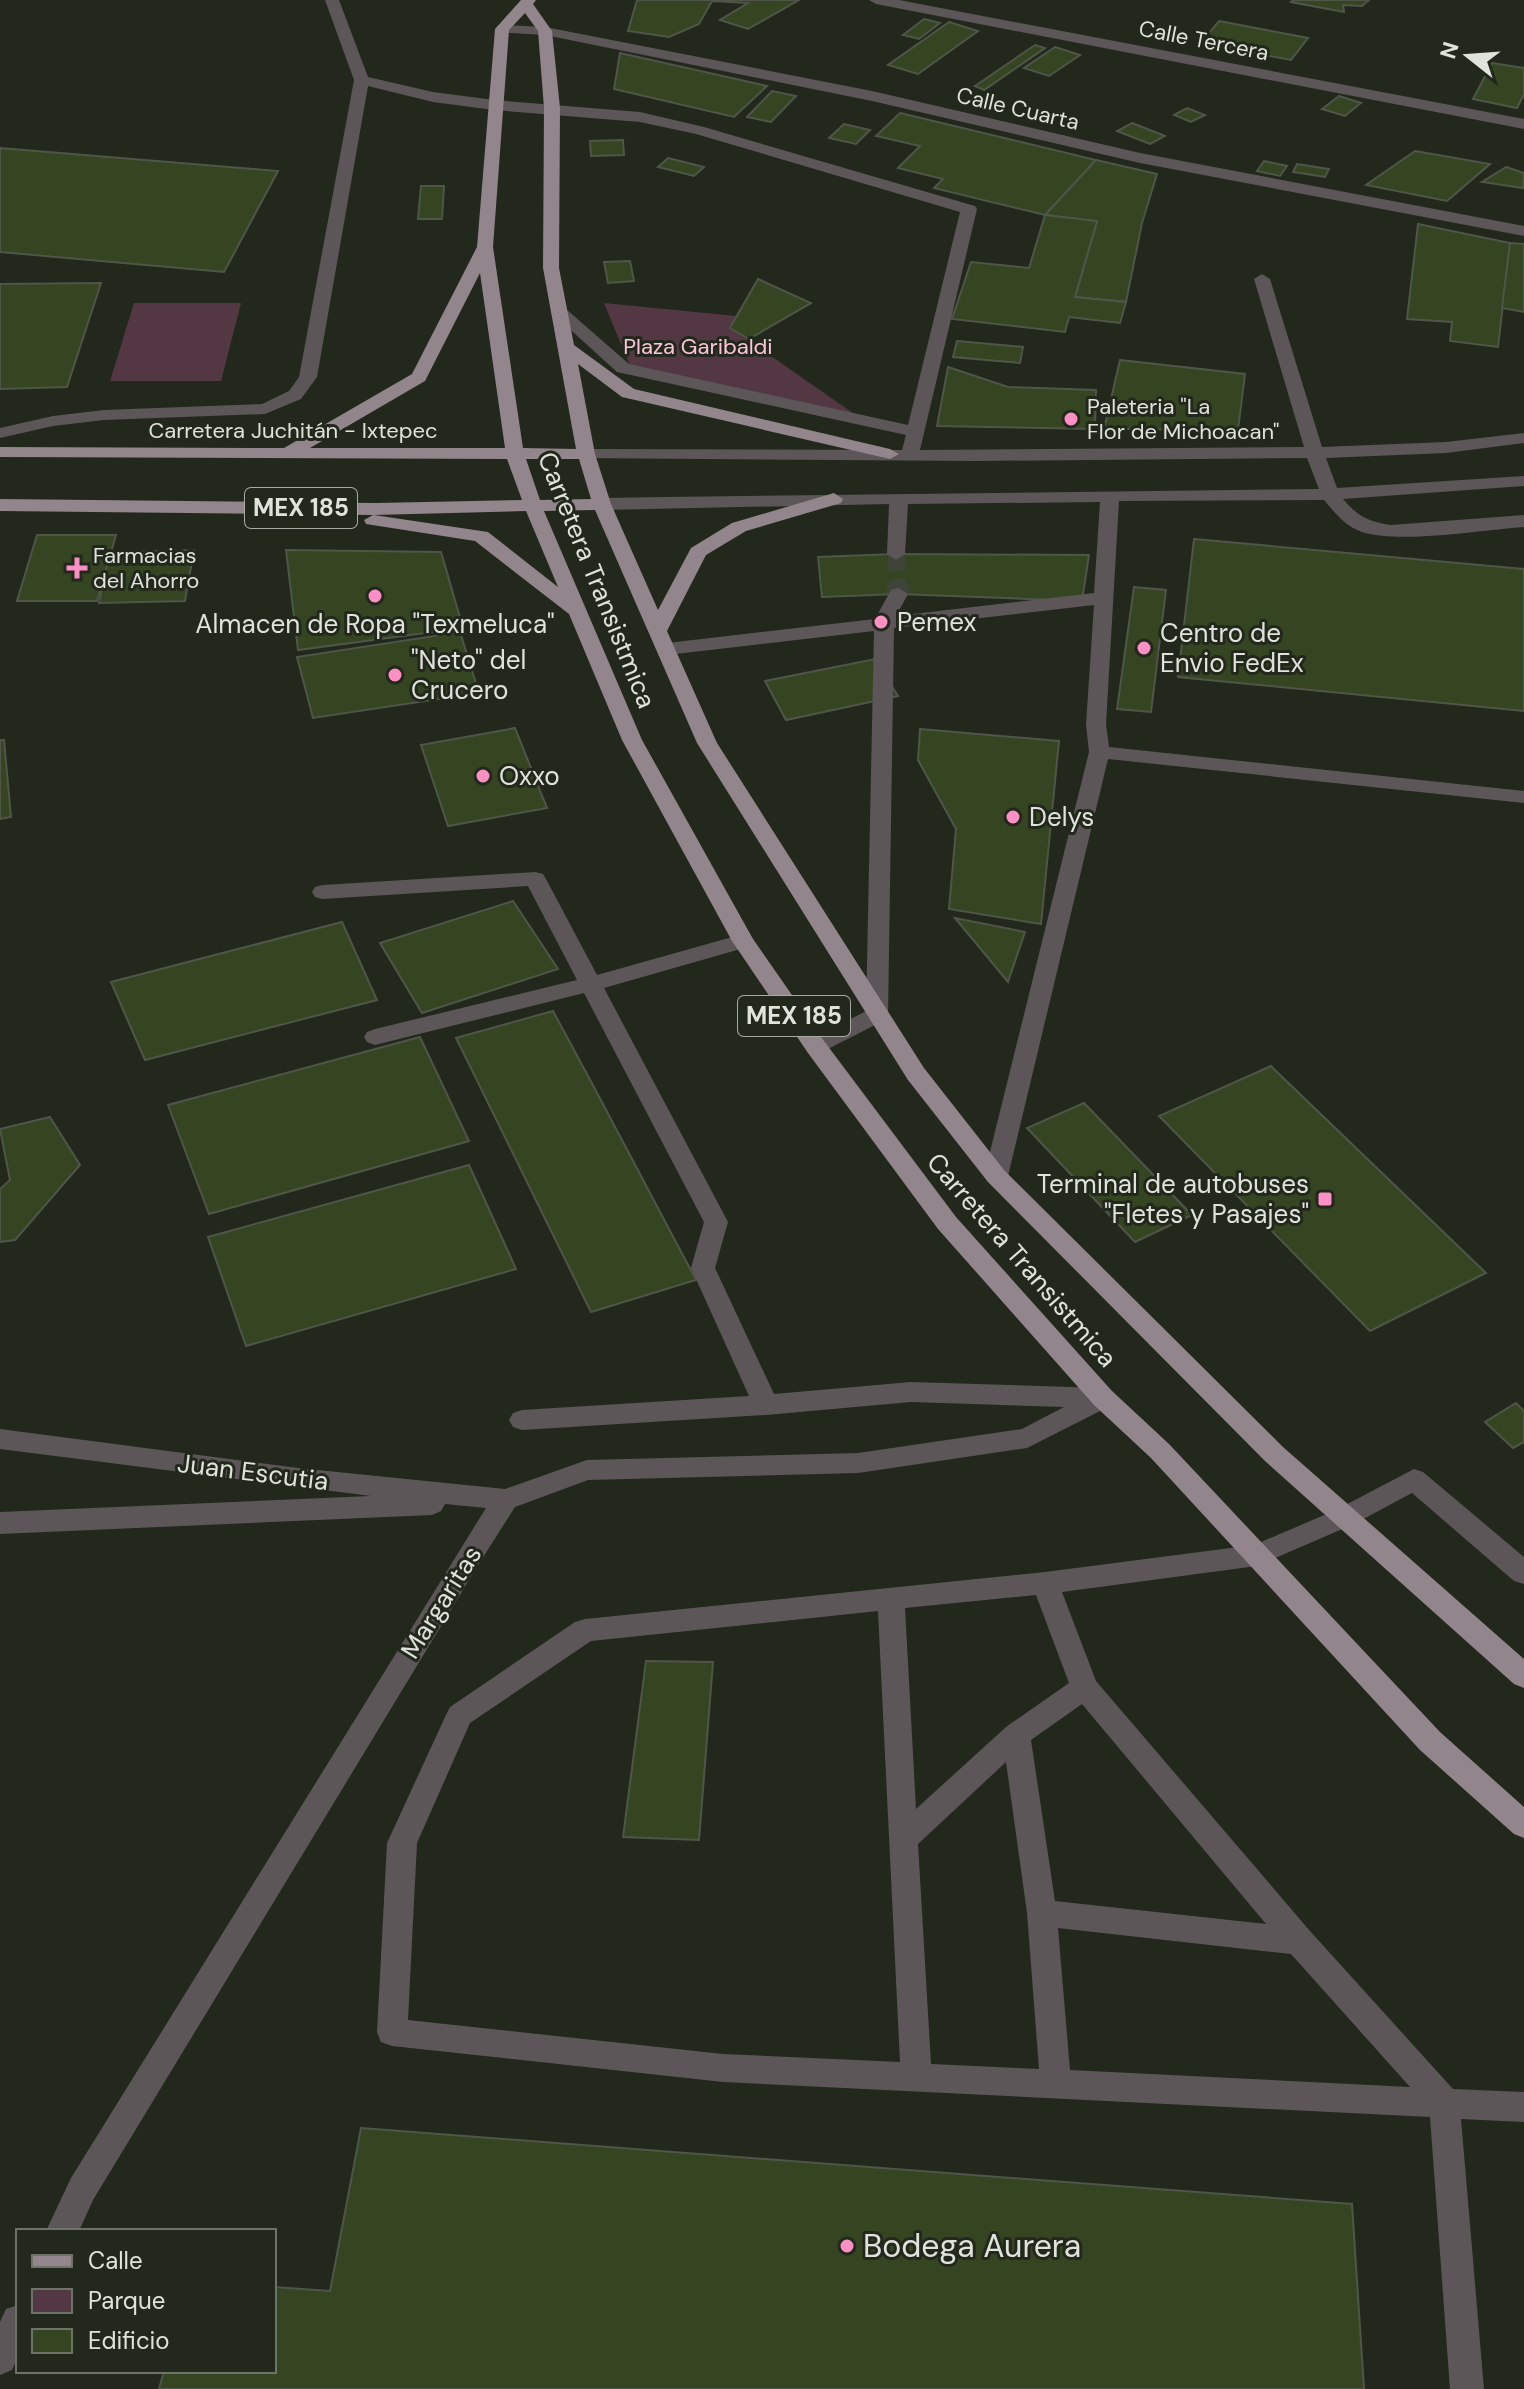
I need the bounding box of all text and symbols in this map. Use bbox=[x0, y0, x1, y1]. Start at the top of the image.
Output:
street label: Calle Tercera bbox=[1137, 14, 1271, 67]
north arrow bbox=[1428, 16, 1508, 96]
text: N bbox=[1433, 38, 1466, 62]
street label: Calle Cuarta bbox=[954, 80, 1082, 137]
park label: Plaza Garibaldi bbox=[623, 332, 773, 361]
place label: Paleteria "La Flor de Michoacan" bbox=[1087, 392, 1279, 446]
marker: Paleteria "La Flor de Michoacan" bbox=[1062, 410, 1080, 428]
street label: Carretera Juchitán - Ixtepec bbox=[148, 416, 438, 445]
street label: Carretera Transistmica bbox=[530, 447, 664, 713]
road number: MEX 185 bbox=[245, 488, 357, 528]
place label: Farmacias del Ahorro bbox=[93, 541, 199, 595]
marker: Farmacias del Ahorro bbox=[68, 559, 86, 577]
marker: Almacen de Ropa "Texmeluca" bbox=[366, 587, 384, 605]
place label: Pemex bbox=[897, 605, 976, 639]
place label: Almacen de Ropa "Texmeluca" bbox=[195, 607, 555, 641]
marker: Pemex bbox=[872, 613, 890, 631]
place label: Centro de Envio FedEx bbox=[1160, 616, 1304, 680]
marker: Centro de Envio FedEx bbox=[1135, 639, 1153, 657]
place label: "Neto" del Crucero bbox=[411, 643, 526, 707]
marker: "Neto" del Crucero bbox=[386, 666, 404, 684]
place label: Oxxo bbox=[499, 759, 560, 793]
marker: Oxxo bbox=[474, 767, 492, 785]
place label: Delys bbox=[1029, 800, 1094, 834]
marker: Delys bbox=[1004, 808, 1022, 826]
road number: MEX 185 bbox=[738, 996, 850, 1036]
street label: Carretera Transistmica bbox=[920, 1146, 1124, 1374]
place label: Terminal de autobuses "Fletes y Pasajes" bbox=[1037, 1167, 1309, 1231]
marker: Terminal de autobuses "Fletes y Pasajes" bbox=[1316, 1190, 1334, 1208]
street label: Juan Escutia bbox=[175, 1446, 331, 1498]
street label: Margaritas bbox=[393, 1539, 489, 1665]
place label: Bodega Aurera bbox=[863, 2225, 1081, 2267]
legend bbox=[16, 2229, 276, 2373]
marker: Bodega Aurera bbox=[838, 2237, 856, 2255]
text: Calle bbox=[88, 2245, 143, 2276]
text: Parque bbox=[88, 2285, 165, 2316]
text: Edificio bbox=[88, 2325, 170, 2356]

